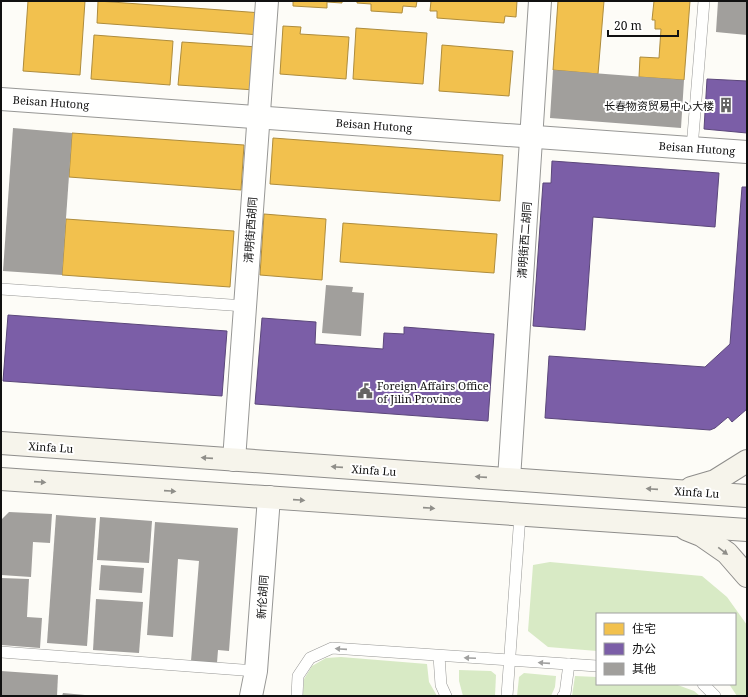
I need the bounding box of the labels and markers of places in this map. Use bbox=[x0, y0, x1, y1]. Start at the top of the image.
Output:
building icon: 长春物资贸易中心大楼 bbox=[717, 96, 735, 114]
place label: 长春物资贸易中心大楼 bbox=[604, 98, 714, 113]
place label: Foreign Affairs Office of Jilin Province bbox=[377, 378, 489, 406]
public building icon: Foreign Affairs Office of Jilin Province bbox=[356, 382, 374, 400]

